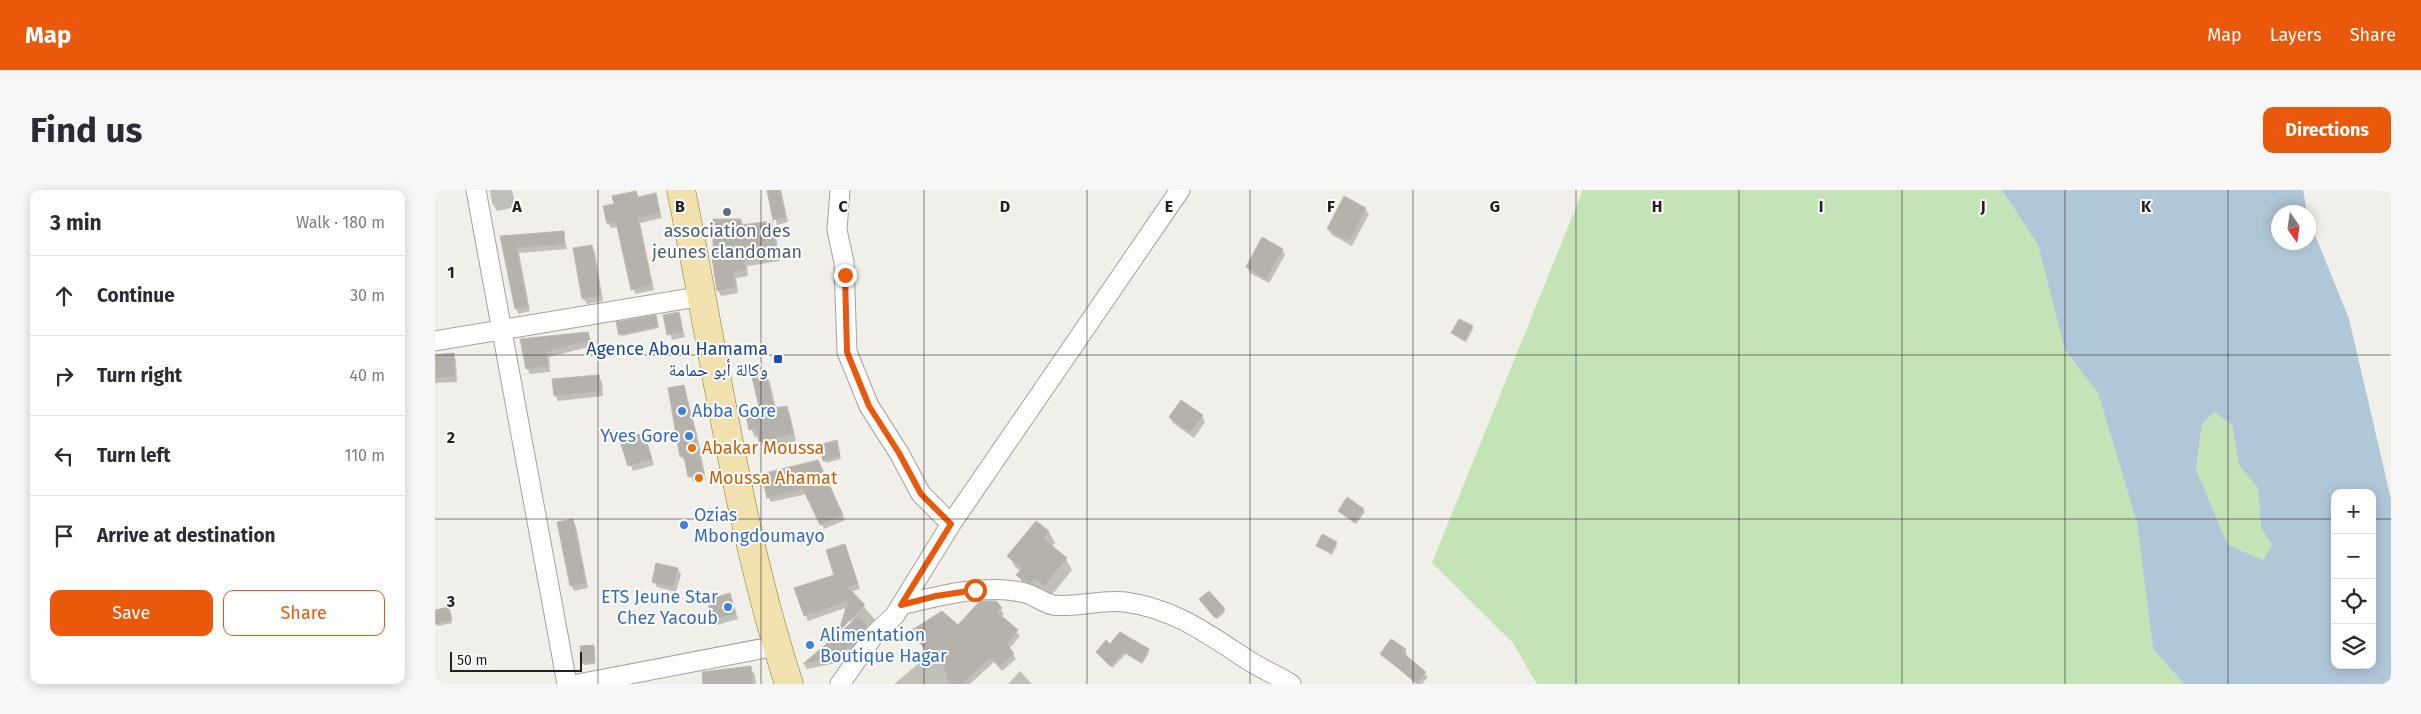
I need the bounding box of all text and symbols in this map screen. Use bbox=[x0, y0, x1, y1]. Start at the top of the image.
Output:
text: Map bbox=[25, 21, 71, 49]
text: Map bbox=[2207, 24, 2242, 46]
text: Layers bbox=[2270, 24, 2322, 46]
text: Share bbox=[2350, 24, 2396, 46]
button: Directions bbox=[2263, 107, 2391, 153]
text: Find us bbox=[30, 109, 142, 151]
text: A bbox=[511, 197, 522, 216]
text: B bbox=[675, 197, 685, 216]
text: C bbox=[838, 197, 848, 216]
text: D bbox=[1000, 197, 1010, 216]
text: E bbox=[1165, 197, 1173, 216]
text: F bbox=[1327, 197, 1335, 216]
text: G bbox=[1490, 197, 1500, 216]
text: H bbox=[1652, 197, 1662, 216]
text: I bbox=[1819, 197, 1823, 216]
text: J bbox=[1979, 197, 1986, 216]
text: K bbox=[2141, 197, 2152, 216]
north arrow bbox=[2271, 205, 2316, 250]
marker: association des jeunes clandoman bbox=[721, 206, 733, 218]
text: 3 min bbox=[50, 210, 102, 236]
text: Walk · 180 m bbox=[296, 213, 385, 232]
place label: association des jeunes clandoman bbox=[651, 220, 802, 263]
text: 1 bbox=[447, 263, 455, 282]
route end bbox=[834, 264, 857, 287]
icon: ahead bbox=[50, 282, 78, 310]
text: Continue bbox=[97, 284, 175, 307]
text: 30 m bbox=[350, 286, 385, 305]
place label: Agence Abou Hamama وكالة أبو حمامة bbox=[586, 338, 768, 381]
marker: Agence Abou Hamama وكالة أبو حمامة bbox=[772, 353, 784, 365]
icon: right bbox=[50, 362, 78, 390]
text: Turn right bbox=[97, 364, 182, 387]
text: 40 m bbox=[350, 366, 385, 385]
place label: Abba Gore bbox=[692, 400, 776, 422]
marker: Abba Gore bbox=[676, 405, 688, 417]
place label: Yves Gore bbox=[600, 425, 679, 447]
text: 2 bbox=[447, 428, 455, 447]
marker: Yves Gore bbox=[683, 430, 695, 442]
place label: Abakar Moussa bbox=[702, 437, 824, 459]
icon: left bbox=[50, 442, 78, 470]
marker: Abakar Moussa bbox=[686, 442, 698, 454]
text: Turn left bbox=[97, 444, 171, 467]
text: 110 m bbox=[344, 446, 385, 465]
place label: Moussa Ahamat bbox=[709, 467, 838, 489]
marker: Moussa Ahamat bbox=[693, 472, 705, 484]
map controls bbox=[2331, 489, 2376, 669]
button: + bbox=[2331, 489, 2376, 534]
place label: Ozias Mbongdoumayo bbox=[694, 504, 825, 547]
marker: Ozias Mbongdoumayo bbox=[678, 519, 690, 531]
icon: arrive bbox=[50, 522, 78, 550]
text: Arrive at destination bbox=[97, 524, 276, 547]
button: − bbox=[2331, 534, 2376, 579]
route start bbox=[964, 579, 987, 602]
button: locate bbox=[2331, 579, 2376, 624]
place label: ETS Jeune Star Chez Yacoub bbox=[601, 586, 718, 629]
button: Save bbox=[50, 590, 213, 636]
button: Share bbox=[223, 590, 385, 636]
text: 3 bbox=[446, 592, 455, 611]
marker: ETS Jeune Star Chez Yacoub bbox=[722, 601, 734, 613]
place label: Alimentation Boutique Hagar bbox=[820, 624, 947, 667]
button: layers bbox=[2331, 624, 2376, 669]
marker: Alimentation Boutique Hagar bbox=[804, 639, 816, 651]
scale bar bbox=[450, 649, 583, 672]
text: 50 m bbox=[457, 652, 488, 669]

